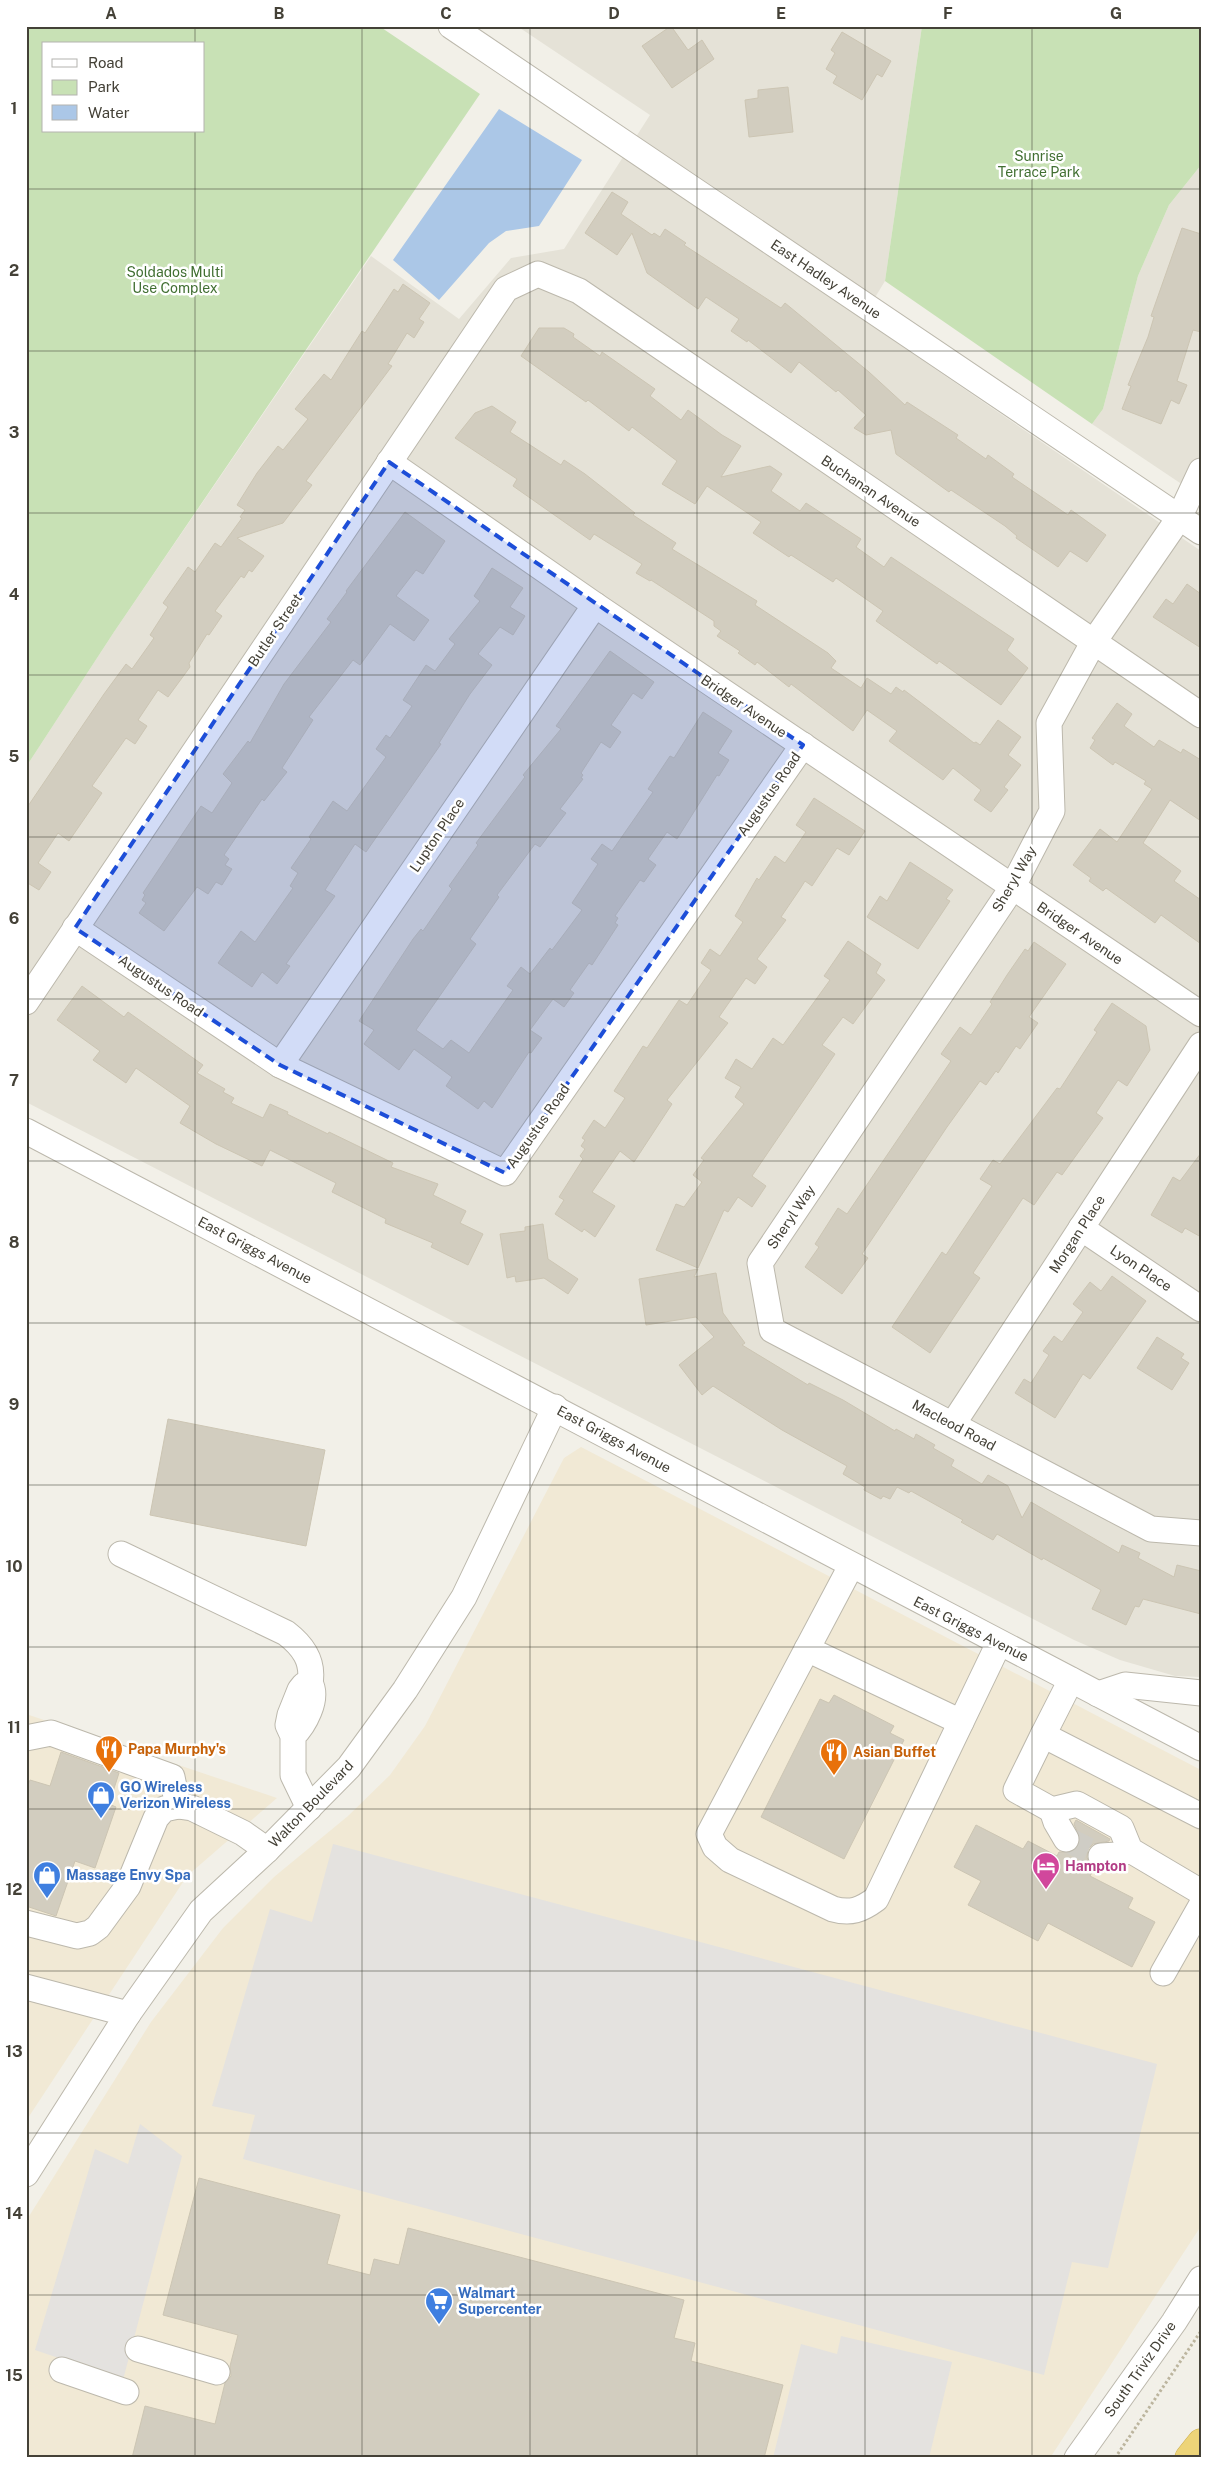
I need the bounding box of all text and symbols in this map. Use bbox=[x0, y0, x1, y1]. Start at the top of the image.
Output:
text: A bbox=[105, 4, 117, 23]
text: B bbox=[274, 4, 285, 23]
text: C bbox=[440, 4, 452, 23]
text: D bbox=[608, 4, 620, 23]
text: E bbox=[776, 4, 786, 23]
text: F bbox=[943, 4, 953, 23]
text: G bbox=[1110, 4, 1122, 23]
legend bbox=[42, 42, 205, 132]
text: Road bbox=[88, 54, 124, 71]
text: Park bbox=[88, 78, 120, 95]
text: 1 bbox=[11, 99, 17, 118]
text: Water bbox=[88, 104, 130, 121]
park label: Sunrise Terrace Park bbox=[998, 148, 1080, 180]
street label: East Hadley Avenue bbox=[768, 236, 884, 322]
text: 2 bbox=[9, 261, 19, 280]
park label: Soldados Multi Use Complex bbox=[126, 264, 224, 296]
text: 3 bbox=[9, 423, 19, 442]
street label: Buchanan Avenue bbox=[818, 452, 924, 530]
text: 4 bbox=[9, 585, 20, 604]
street label: Butler Street bbox=[245, 590, 305, 670]
street label: Bridger Avenue bbox=[698, 671, 790, 741]
text: 5 bbox=[9, 747, 20, 766]
street label: Augustus Road bbox=[734, 749, 804, 839]
street label: Lupton Place bbox=[407, 795, 468, 875]
street label: Sheryl Way bbox=[989, 843, 1040, 915]
street label: Bridger Avenue bbox=[1034, 898, 1126, 968]
text: 6 bbox=[9, 909, 19, 928]
street label: Augustus Road bbox=[116, 952, 206, 1020]
text: 7 bbox=[9, 1071, 19, 1090]
street label: Augustus Road bbox=[503, 1081, 573, 1171]
street label: Sheryl Way bbox=[764, 1182, 818, 1252]
street label: Morgan Place bbox=[1046, 1192, 1108, 1276]
street label: East Griggs Avenue bbox=[195, 1213, 315, 1287]
text: 8 bbox=[9, 1233, 20, 1252]
street label: Lyon Place bbox=[1107, 1242, 1175, 1294]
text: 9 bbox=[9, 1395, 19, 1414]
street label: Macleod Road bbox=[910, 1396, 998, 1454]
street label: East Griggs Avenue bbox=[554, 1402, 674, 1476]
text: 10 bbox=[5, 1557, 23, 1576]
street label: East Griggs Avenue bbox=[911, 1593, 1031, 1665]
text: 11 bbox=[7, 1718, 21, 1737]
restaurant icon: Papa Murphy's bbox=[94, 1734, 124, 1773]
restaurant icon: Asian Buffet bbox=[819, 1737, 849, 1776]
place label: Papa Murphy's bbox=[128, 1741, 226, 1757]
place label: Asian Buffet bbox=[853, 1744, 936, 1760]
street label: Walton Boulevard bbox=[266, 1757, 356, 1851]
place label: GO Wireless Verizon Wireless bbox=[120, 1779, 231, 1811]
shop icon: GO Wireless Verizon Wireless bbox=[86, 1780, 116, 1819]
hotel icon: Hampton bbox=[1031, 1851, 1061, 1890]
place label: Hampton bbox=[1065, 1858, 1126, 1874]
shop icon: Massage Envy Spa bbox=[32, 1860, 62, 1899]
place label: Massage Envy Spa bbox=[66, 1867, 191, 1883]
text: 12 bbox=[5, 1880, 23, 1899]
text: 13 bbox=[5, 2042, 23, 2061]
text: 14 bbox=[5, 2204, 23, 2223]
place label: Walmart Supercenter bbox=[458, 2285, 542, 2317]
supermarket icon: Walmart Supercenter bbox=[424, 2286, 454, 2325]
street label: South Triviz Drive bbox=[1101, 2318, 1179, 2420]
text: 15 bbox=[5, 2366, 23, 2385]

